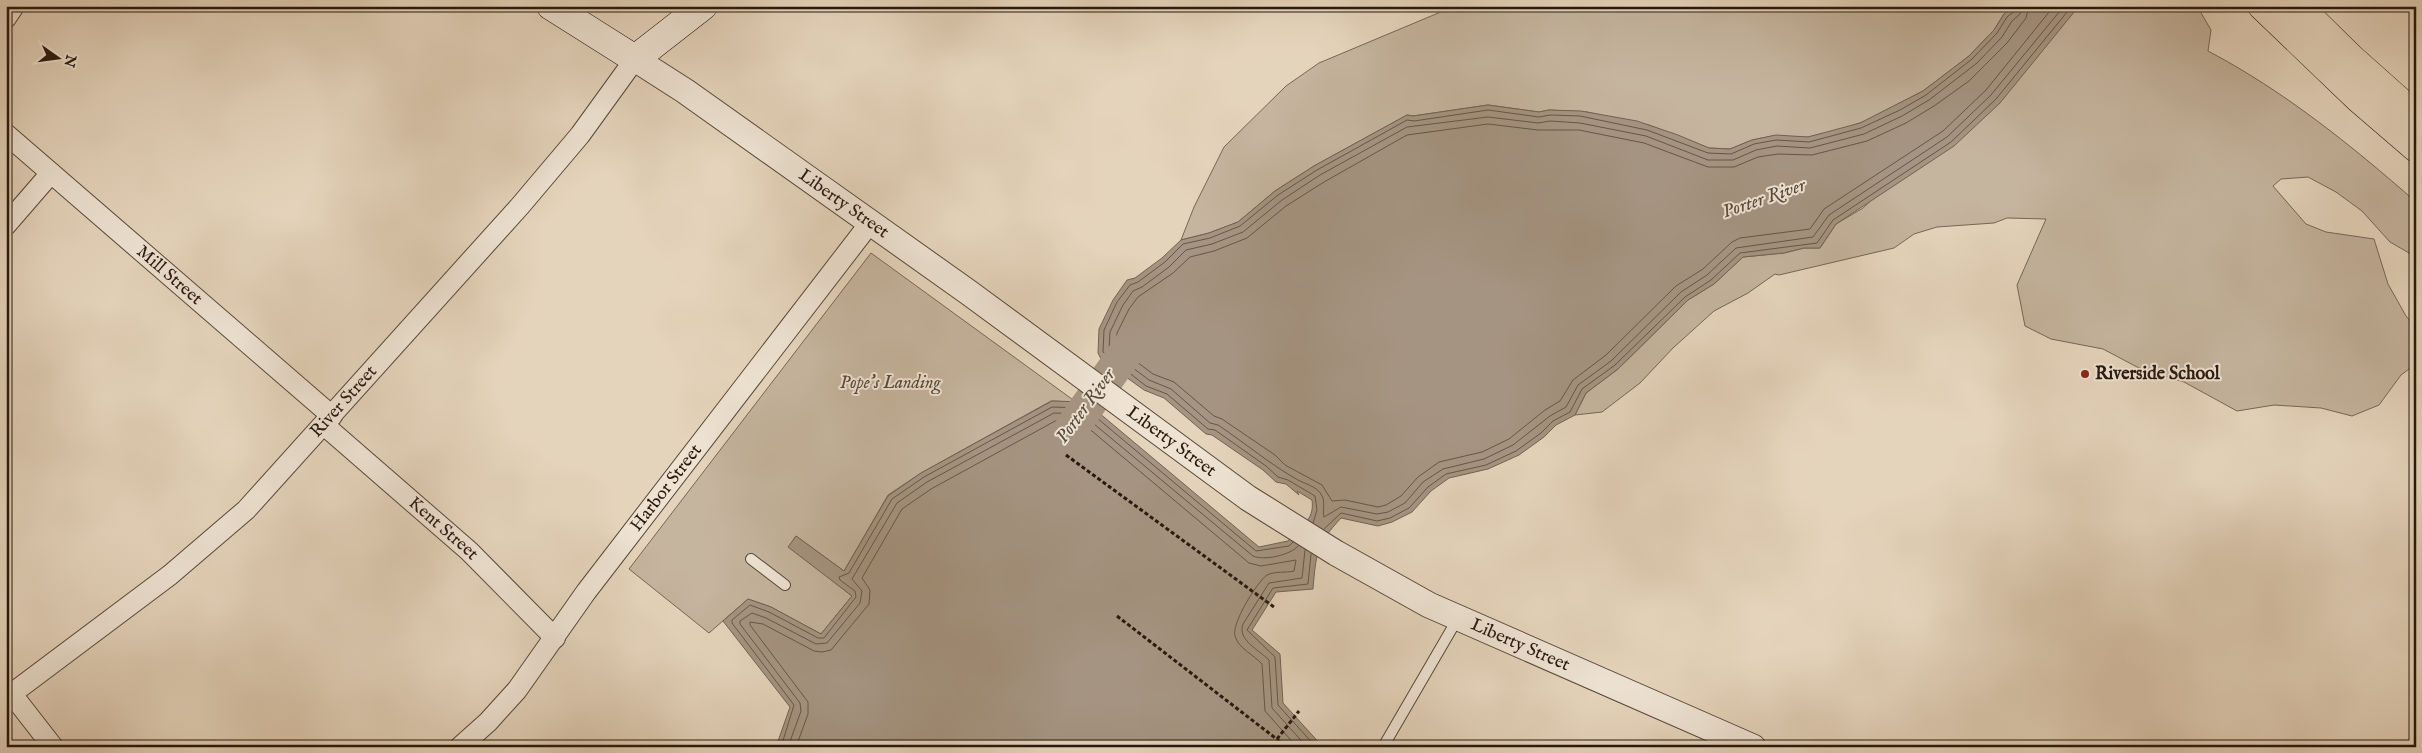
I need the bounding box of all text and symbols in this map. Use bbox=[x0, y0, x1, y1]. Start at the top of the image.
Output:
north arrow bbox=[32, 32, 82, 82]
text: N bbox=[59, 52, 80, 69]
street label: Liberty Street bbox=[794, 164, 893, 244]
water label: Porter River bbox=[1719, 173, 1810, 224]
street label: Mill Street bbox=[131, 240, 207, 310]
street label: River Street bbox=[305, 361, 382, 443]
water label: Porter River bbox=[1051, 363, 1122, 448]
place label: Riverside School bbox=[2095, 363, 2221, 386]
marker: Riverside School bbox=[2079, 368, 2091, 380]
park label: Pope's Landing bbox=[840, 372, 941, 395]
street label: Liberty Street bbox=[1122, 401, 1221, 482]
street label: Harbor Street bbox=[625, 439, 707, 536]
street label: Kent Street bbox=[403, 492, 483, 565]
street label: Liberty Street bbox=[1467, 613, 1573, 677]

